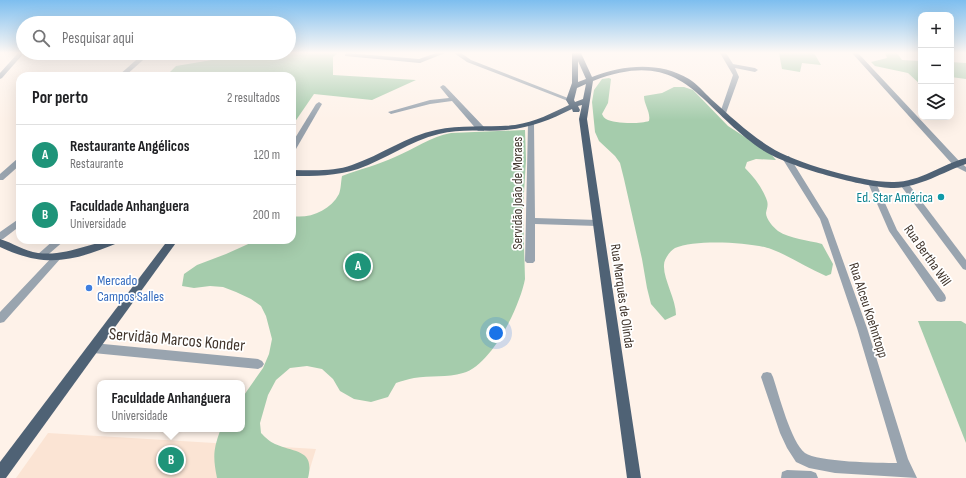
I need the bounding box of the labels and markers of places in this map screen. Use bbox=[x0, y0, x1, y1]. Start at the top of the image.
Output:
place label: Ed. Star América bbox=[856, 189, 933, 206]
marker: Ed. Star América bbox=[936, 192, 946, 202]
pin: A bbox=[345, 251, 371, 281]
place label: Mercado Campos Salles bbox=[97, 272, 164, 305]
marker: Mercado Campos Salles bbox=[84, 283, 94, 293]
pin: B bbox=[158, 445, 184, 475]

